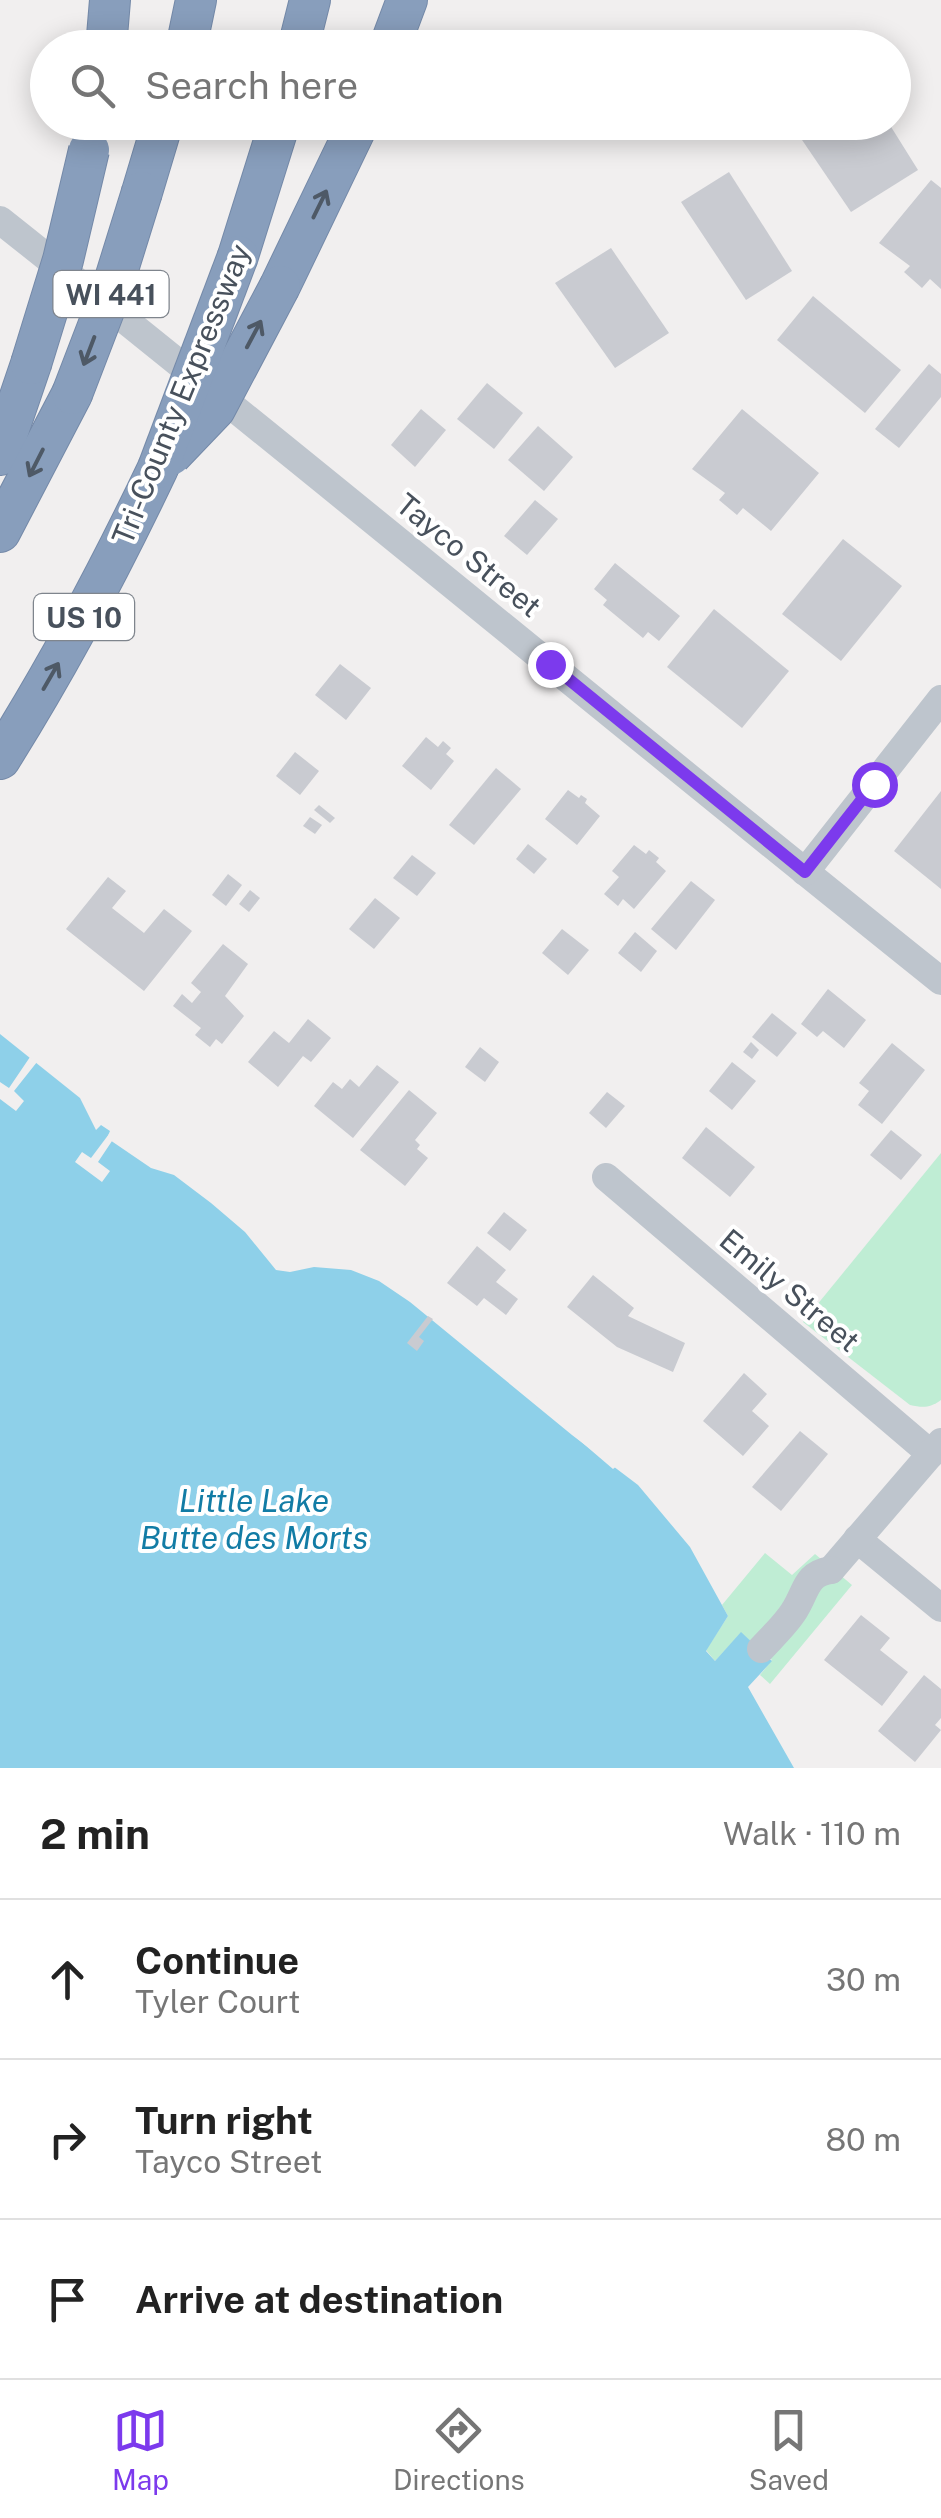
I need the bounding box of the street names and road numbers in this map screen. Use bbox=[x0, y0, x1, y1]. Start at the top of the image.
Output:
street label: Tri-County Expressway bbox=[104, 238, 258, 550]
road number: WI 441 bbox=[54, 271, 168, 317]
street label: Tayco Street bbox=[389, 486, 549, 624]
road number: US 10 bbox=[34, 594, 134, 640]
street label: Emily Street bbox=[713, 1221, 867, 1359]

